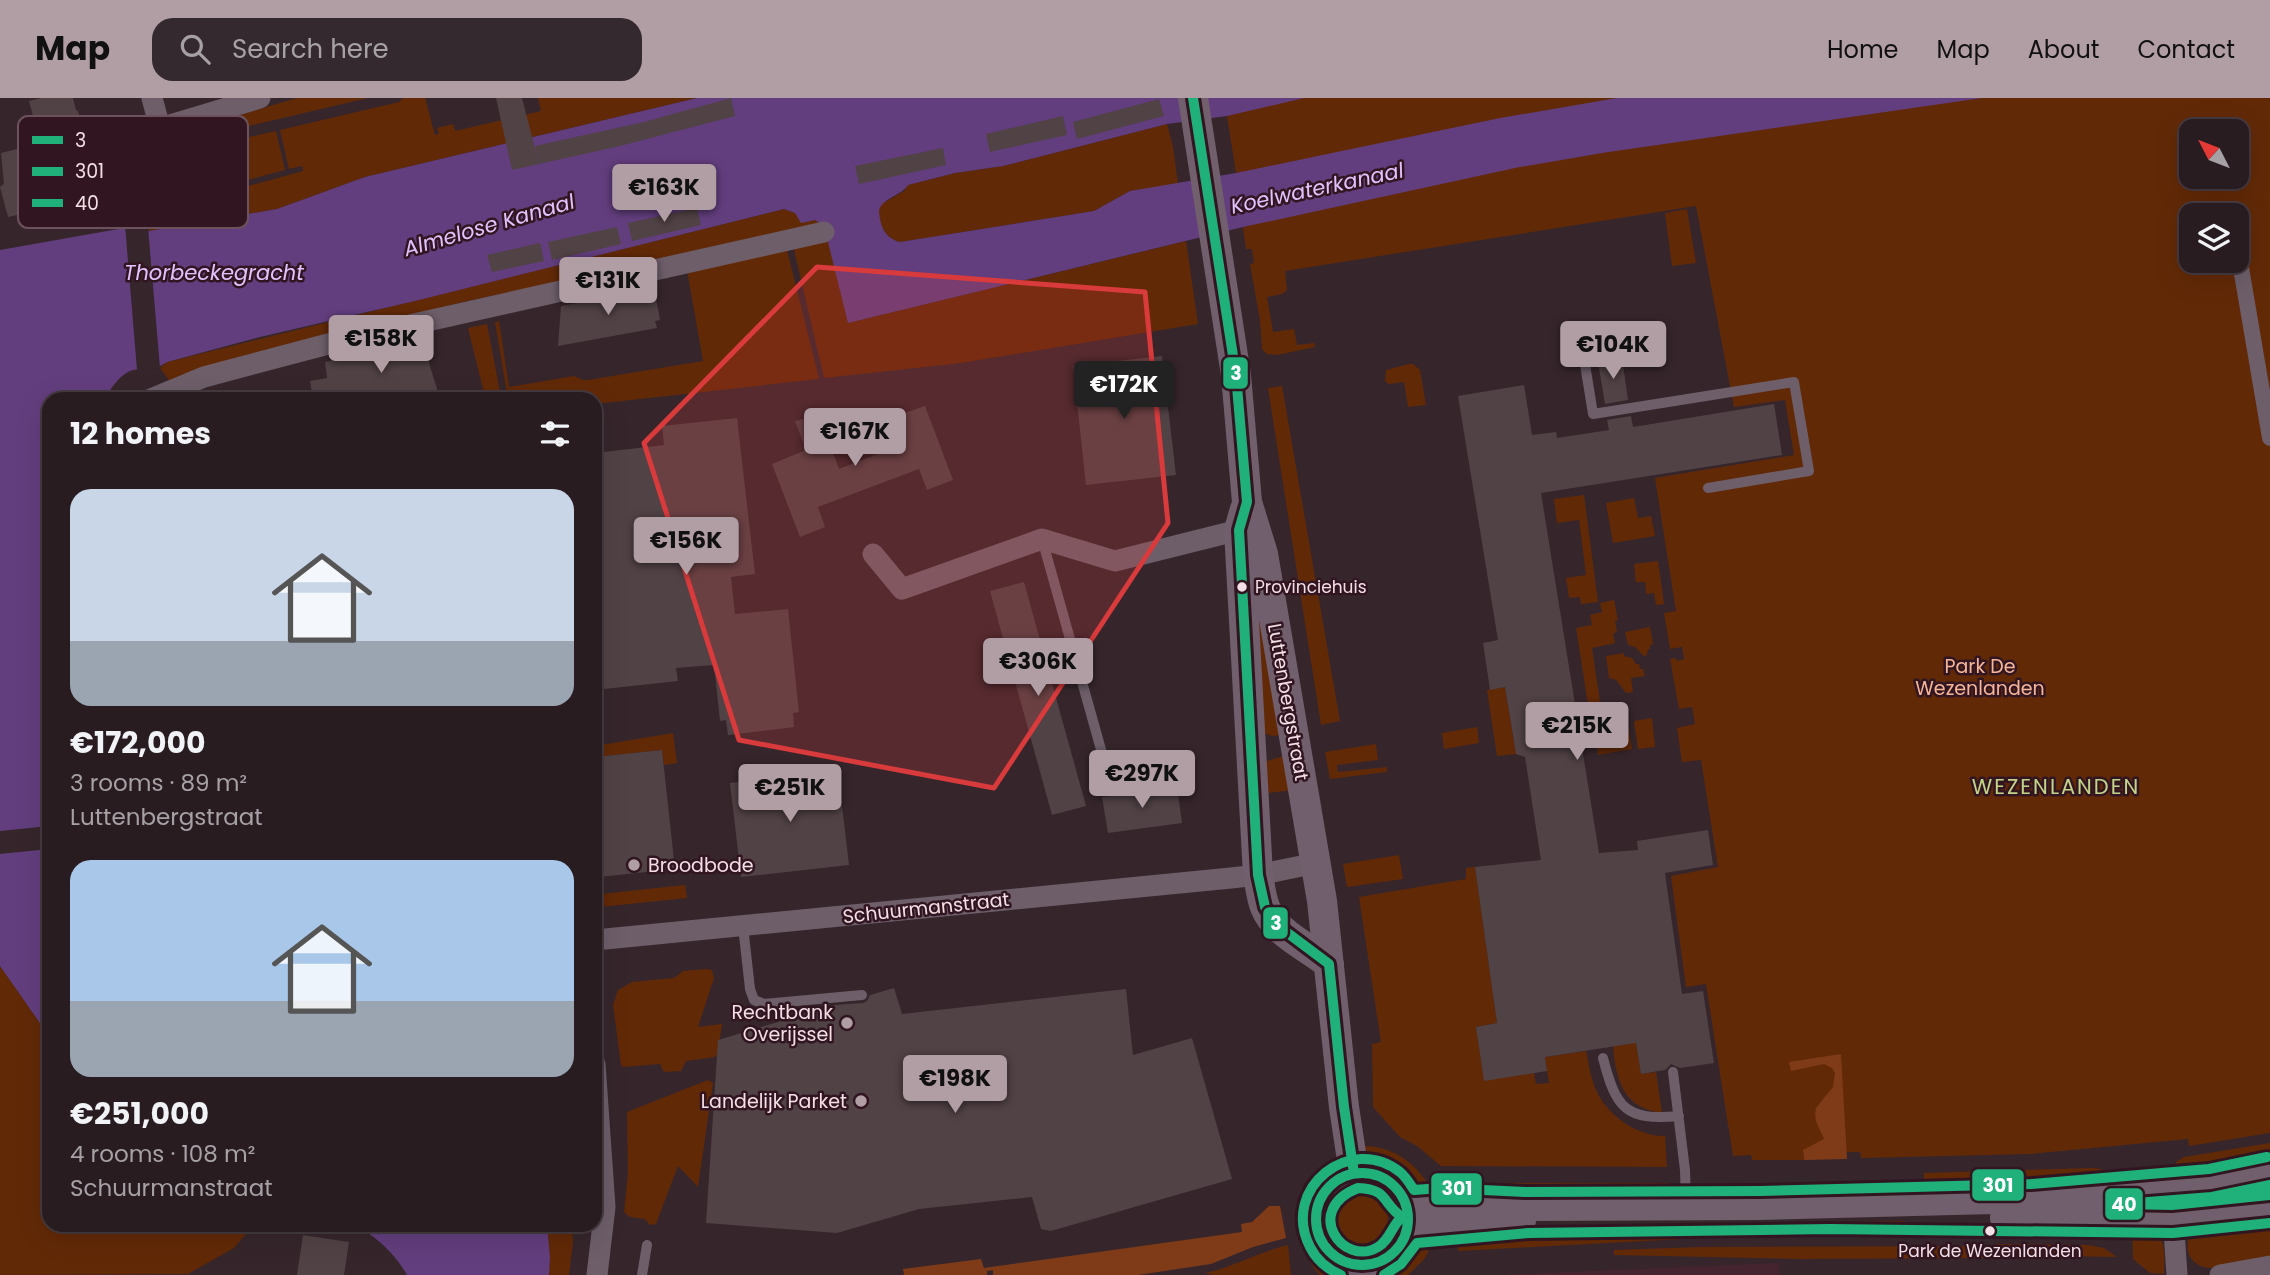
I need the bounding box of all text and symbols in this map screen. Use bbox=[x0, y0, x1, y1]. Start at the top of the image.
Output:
search box bbox=[152, 18, 642, 81]
text: Map bbox=[35, 25, 110, 72]
icon: search bbox=[176, 30, 214, 68]
text: Search here bbox=[232, 31, 389, 67]
text: Home bbox=[1827, 33, 1899, 66]
text: Map bbox=[1937, 33, 1990, 66]
text: About bbox=[2028, 33, 2099, 66]
text: Contact bbox=[2137, 33, 2235, 66]
legend bbox=[18, 116, 248, 228]
north arrow bbox=[2179, 119, 2249, 189]
map controls bbox=[2179, 119, 2249, 273]
text: 3 bbox=[75, 127, 86, 154]
water label: Koelwaterkanaal bbox=[1228, 155, 1407, 220]
text: 301 bbox=[75, 158, 104, 185]
pin: €163K bbox=[615, 164, 713, 224]
text: €163K bbox=[628, 171, 700, 203]
water label: Almelose Kanaal bbox=[399, 186, 579, 264]
text: 40 bbox=[75, 190, 99, 217]
button: layers bbox=[2179, 203, 2249, 273]
water label: Thorbeckegracht bbox=[124, 258, 304, 287]
pin: €131K bbox=[559, 258, 657, 317]
text: €131K bbox=[575, 264, 641, 296]
pin: €158K bbox=[332, 316, 430, 375]
text: €158K bbox=[345, 322, 417, 354]
pin: €104K bbox=[1564, 322, 1662, 381]
text: €104K bbox=[1576, 328, 1650, 360]
line badge: 3 bbox=[1222, 356, 1249, 390]
text: 3 bbox=[1230, 360, 1242, 387]
pin: €172K bbox=[1075, 362, 1173, 421]
text: €172K bbox=[1090, 368, 1158, 400]
pin: €167K bbox=[806, 408, 904, 468]
text: 12 homes bbox=[70, 412, 211, 455]
icon: filters bbox=[536, 415, 574, 453]
text: €167K bbox=[820, 415, 890, 447]
pin: €156K bbox=[637, 518, 735, 577]
text: €156K bbox=[650, 524, 722, 556]
icon: home bbox=[259, 535, 385, 661]
place label: Provinciehuis bbox=[1255, 575, 1367, 599]
marker: Provinciehuis bbox=[1235, 580, 1249, 594]
street label: Luttenbergstraat bbox=[1261, 621, 1315, 783]
pin: €306K bbox=[989, 638, 1087, 698]
text: €306K bbox=[999, 645, 1077, 677]
park label: Park De Wezenlanden bbox=[1915, 653, 2045, 702]
pin: €215K bbox=[1528, 702, 1626, 762]
text: €215K bbox=[1541, 709, 1613, 741]
text: €172,000 bbox=[70, 721, 206, 764]
pin: €297K bbox=[1093, 750, 1191, 810]
text: €297K bbox=[1105, 757, 1179, 789]
pin: €251K bbox=[741, 764, 839, 824]
text: 3 rooms · 89 m² bbox=[70, 767, 247, 799]
text: €251K bbox=[754, 771, 826, 803]
district label: WEZENLANDEN bbox=[1972, 772, 2140, 801]
text: Luttenbergstraat bbox=[70, 801, 263, 833]
place label: Broodbode bbox=[648, 852, 754, 879]
marker: Broodbode bbox=[626, 857, 642, 873]
street label: Schuurmanstraat bbox=[841, 886, 1011, 930]
icon: home bbox=[259, 906, 385, 1032]
line badge: 3 bbox=[1262, 906, 1289, 940]
text: 3 bbox=[1270, 910, 1282, 937]
place label: Rechtbank Overijssel bbox=[731, 999, 833, 1048]
marker: Rechtbank Overijssel bbox=[839, 1015, 855, 1031]
pin: €198K bbox=[906, 1056, 1004, 1115]
text: €198K bbox=[919, 1062, 991, 1094]
place label: Landelijk Parket bbox=[701, 1088, 847, 1115]
text: €251,000 bbox=[70, 1092, 209, 1135]
marker: Landelijk Parket bbox=[853, 1093, 869, 1109]
text: 4 rooms · 108 m² bbox=[70, 1138, 255, 1170]
line badge: 301 bbox=[1971, 1168, 2025, 1202]
text: Schuurmanstraat bbox=[70, 1172, 273, 1204]
line badge: 301 bbox=[1430, 1172, 1483, 1206]
text: 301 bbox=[1982, 1172, 2014, 1199]
text: 301 bbox=[1441, 1175, 1473, 1202]
line badge: 40 bbox=[2104, 1187, 2144, 1221]
text: 40 bbox=[2111, 1191, 2137, 1218]
marker: Park de Wezenlanden bbox=[1983, 1224, 1997, 1238]
place label: Park de Wezenlanden bbox=[1898, 1239, 2082, 1263]

